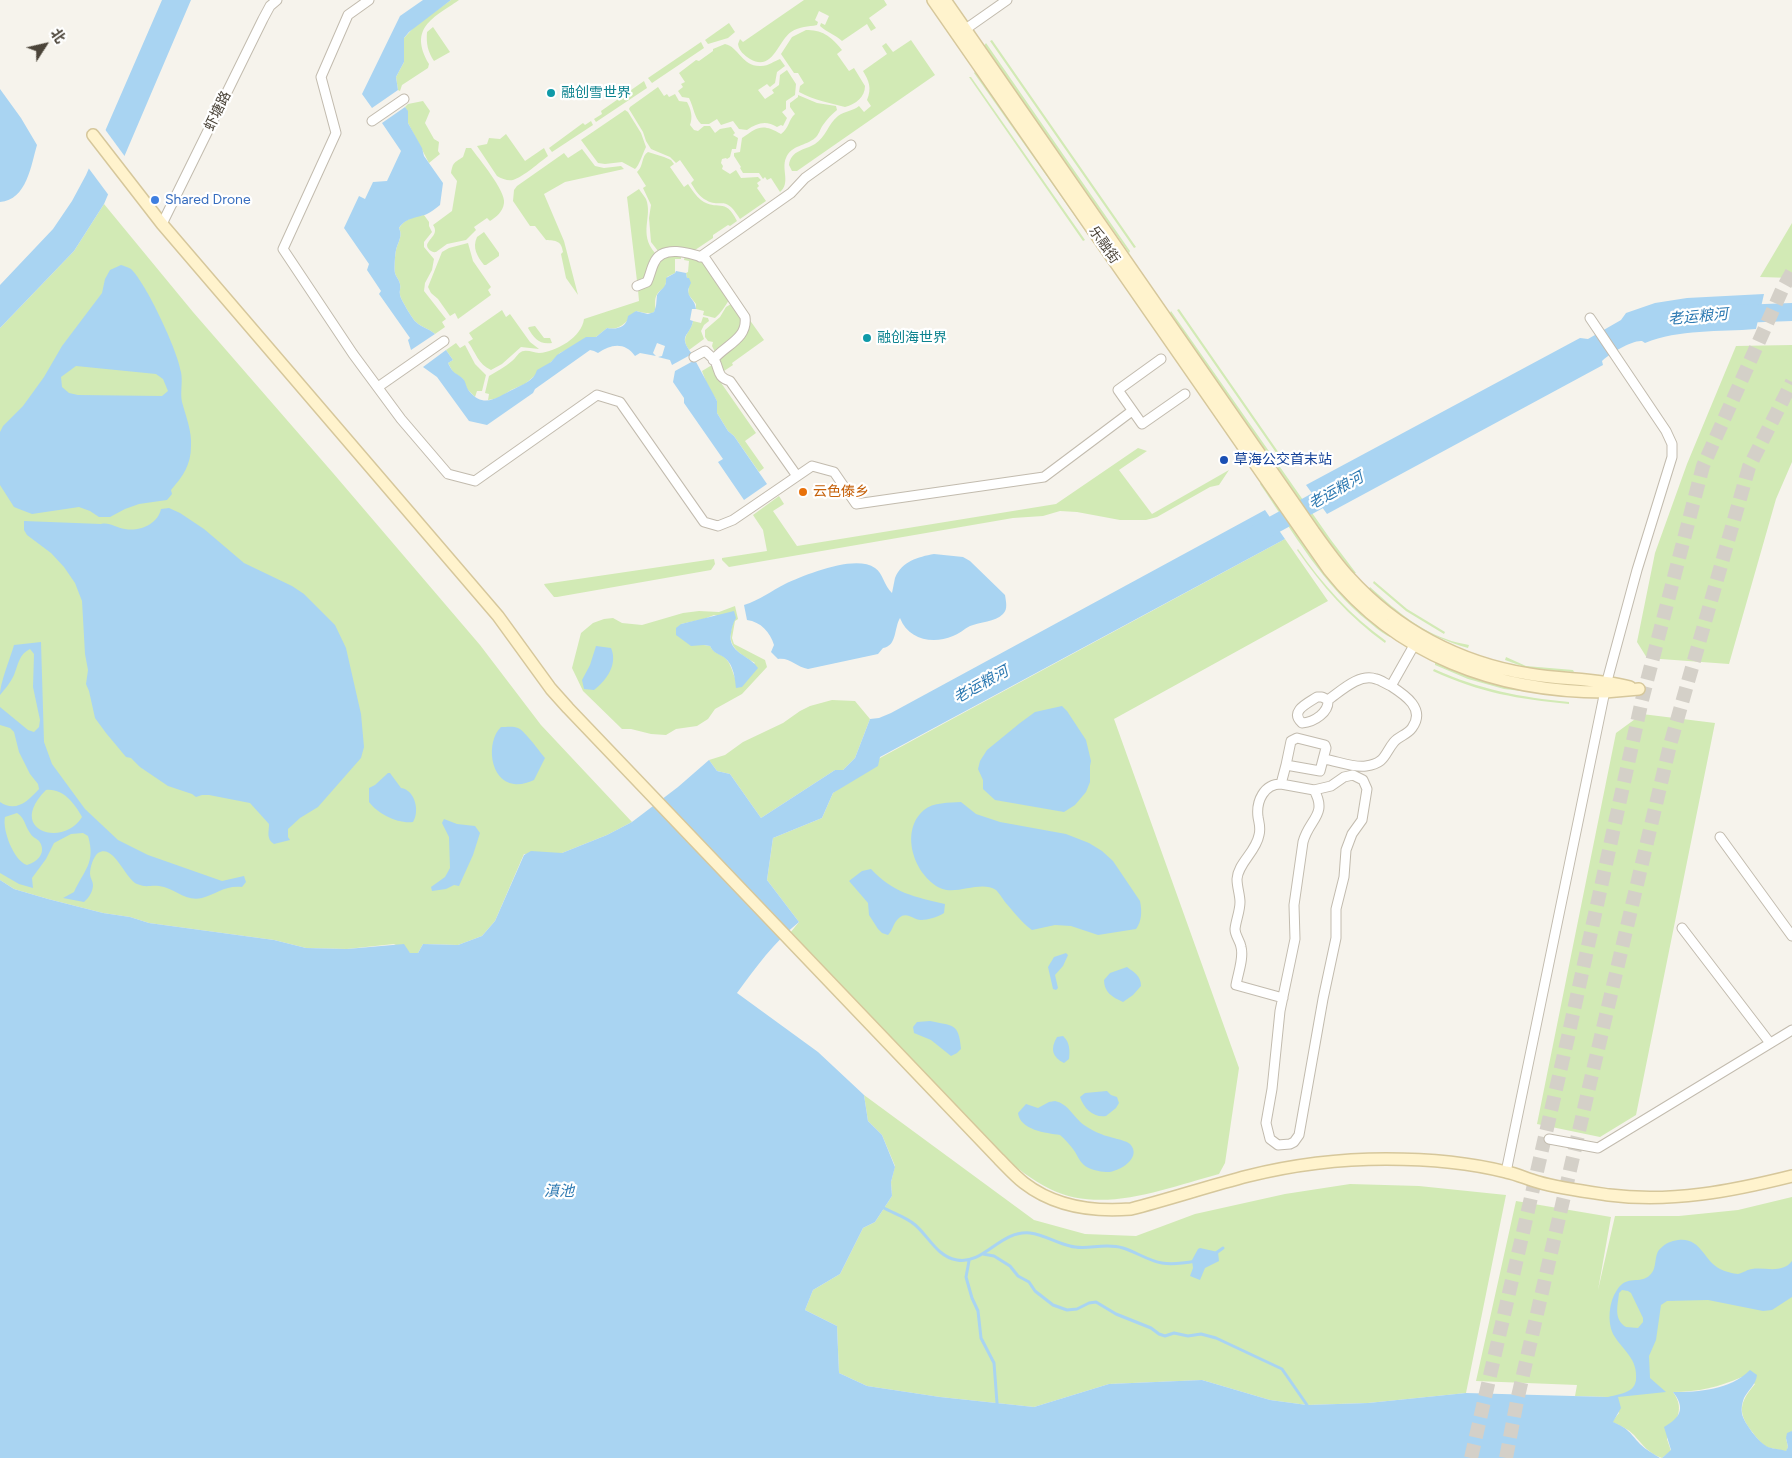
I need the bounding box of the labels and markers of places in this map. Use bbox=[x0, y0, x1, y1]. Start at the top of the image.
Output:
place label: 融创雪世界 bbox=[561, 85, 631, 101]
marker: 融创雪世界 bbox=[545, 87, 557, 99]
place label: Shared Drone bbox=[165, 192, 251, 208]
marker: Shared Drone bbox=[149, 194, 161, 206]
place label: 融创海世界 bbox=[877, 330, 947, 346]
marker: 融创海世界 bbox=[861, 332, 873, 344]
place label: 草海公交首末站 bbox=[1234, 452, 1332, 468]
marker: 草海公交首末站 bbox=[1218, 454, 1230, 466]
place label: 云色傣乡 bbox=[813, 484, 869, 500]
marker: 云色傣乡 bbox=[797, 486, 809, 498]

